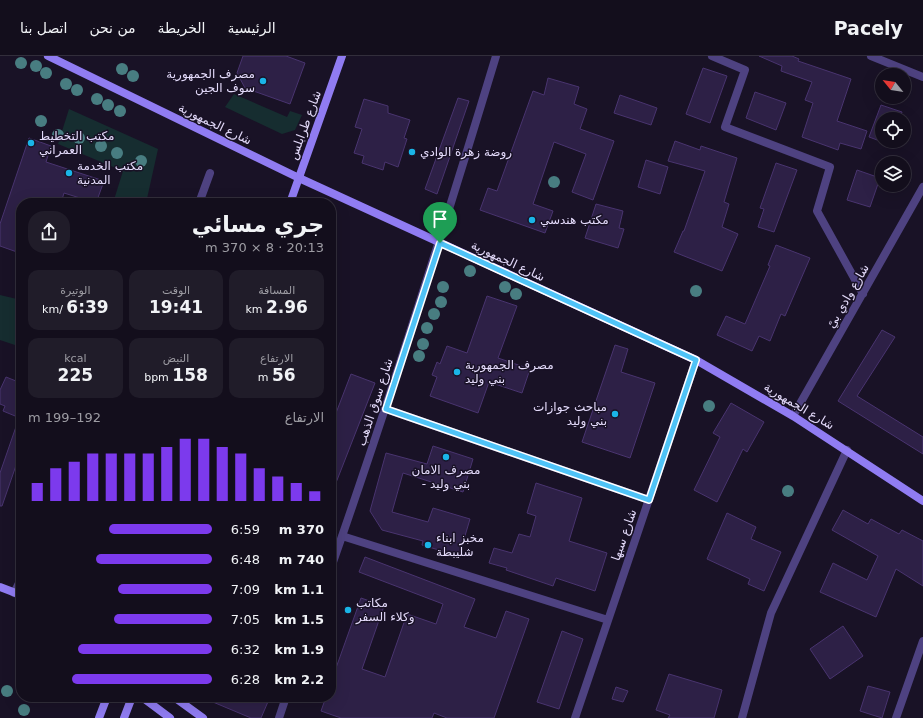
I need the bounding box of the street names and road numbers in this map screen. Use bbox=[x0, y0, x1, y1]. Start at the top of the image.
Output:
street label: شارع طرابلس bbox=[286, 88, 325, 162]
street label: شارع الجمهورية bbox=[176, 100, 254, 149]
street label: شارع الجمهورية bbox=[469, 238, 547, 285]
street label: شارع وادي بيً bbox=[824, 262, 873, 331]
street label: شارع سوق الذهب bbox=[354, 356, 397, 448]
street label: شارع الجمهورية bbox=[761, 380, 837, 433]
street label: شارع سبها bbox=[609, 508, 640, 563]

